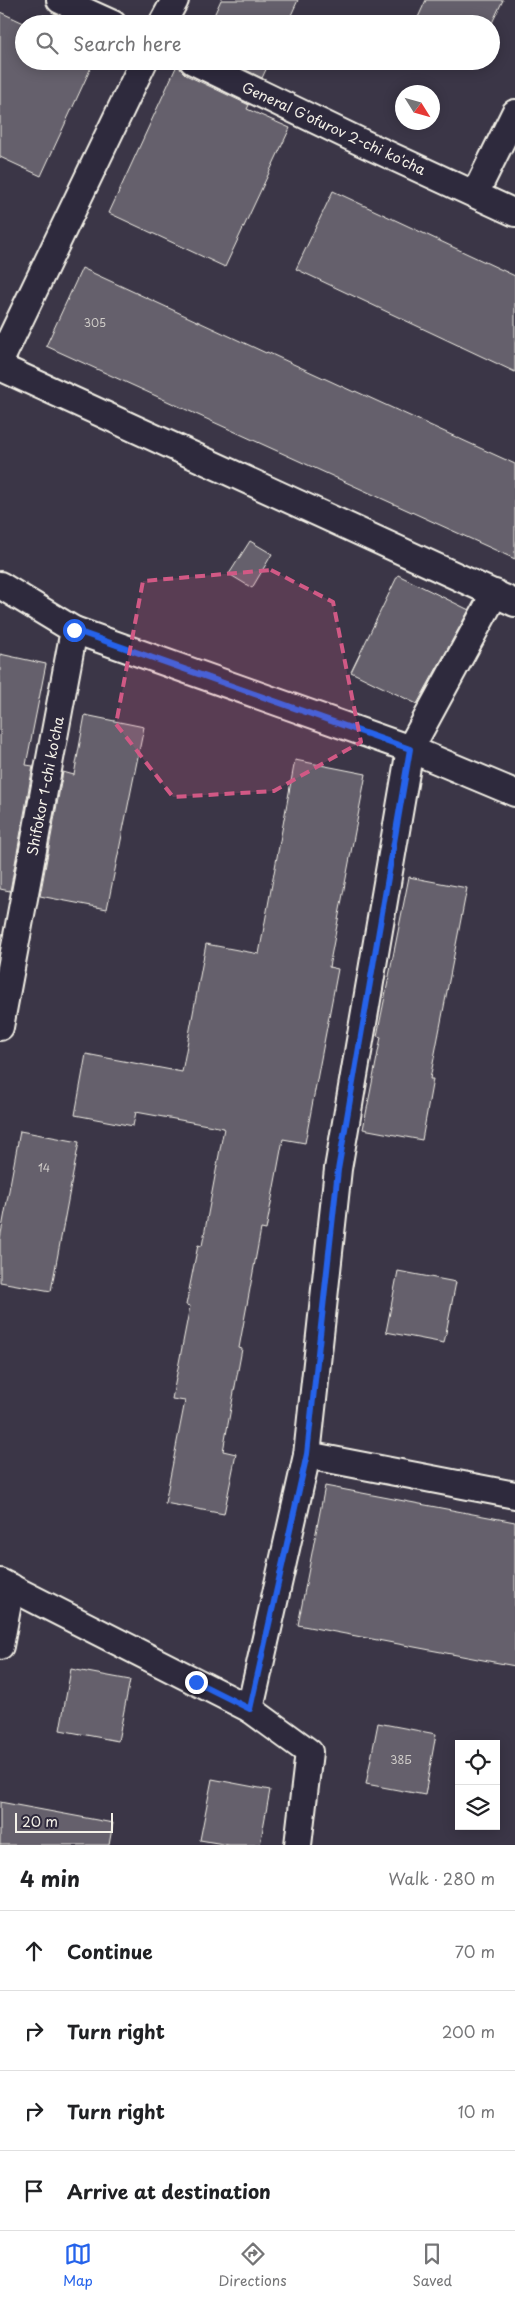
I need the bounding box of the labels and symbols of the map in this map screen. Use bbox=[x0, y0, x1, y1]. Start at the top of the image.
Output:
street label: General G'ofurov 2-chi ko'cha bbox=[239, 76, 430, 180]
north arrow bbox=[395, 85, 440, 130]
house number: 305 bbox=[84, 314, 106, 331]
route start bbox=[63, 619, 86, 642]
street label: Shifokor 1-chi ko'cha bbox=[21, 714, 69, 857]
house number: 14 bbox=[38, 1159, 50, 1176]
route end bbox=[185, 1671, 208, 1694]
house number: 38Б bbox=[390, 1751, 412, 1768]
scale bar bbox=[15, 1810, 112, 1833]

